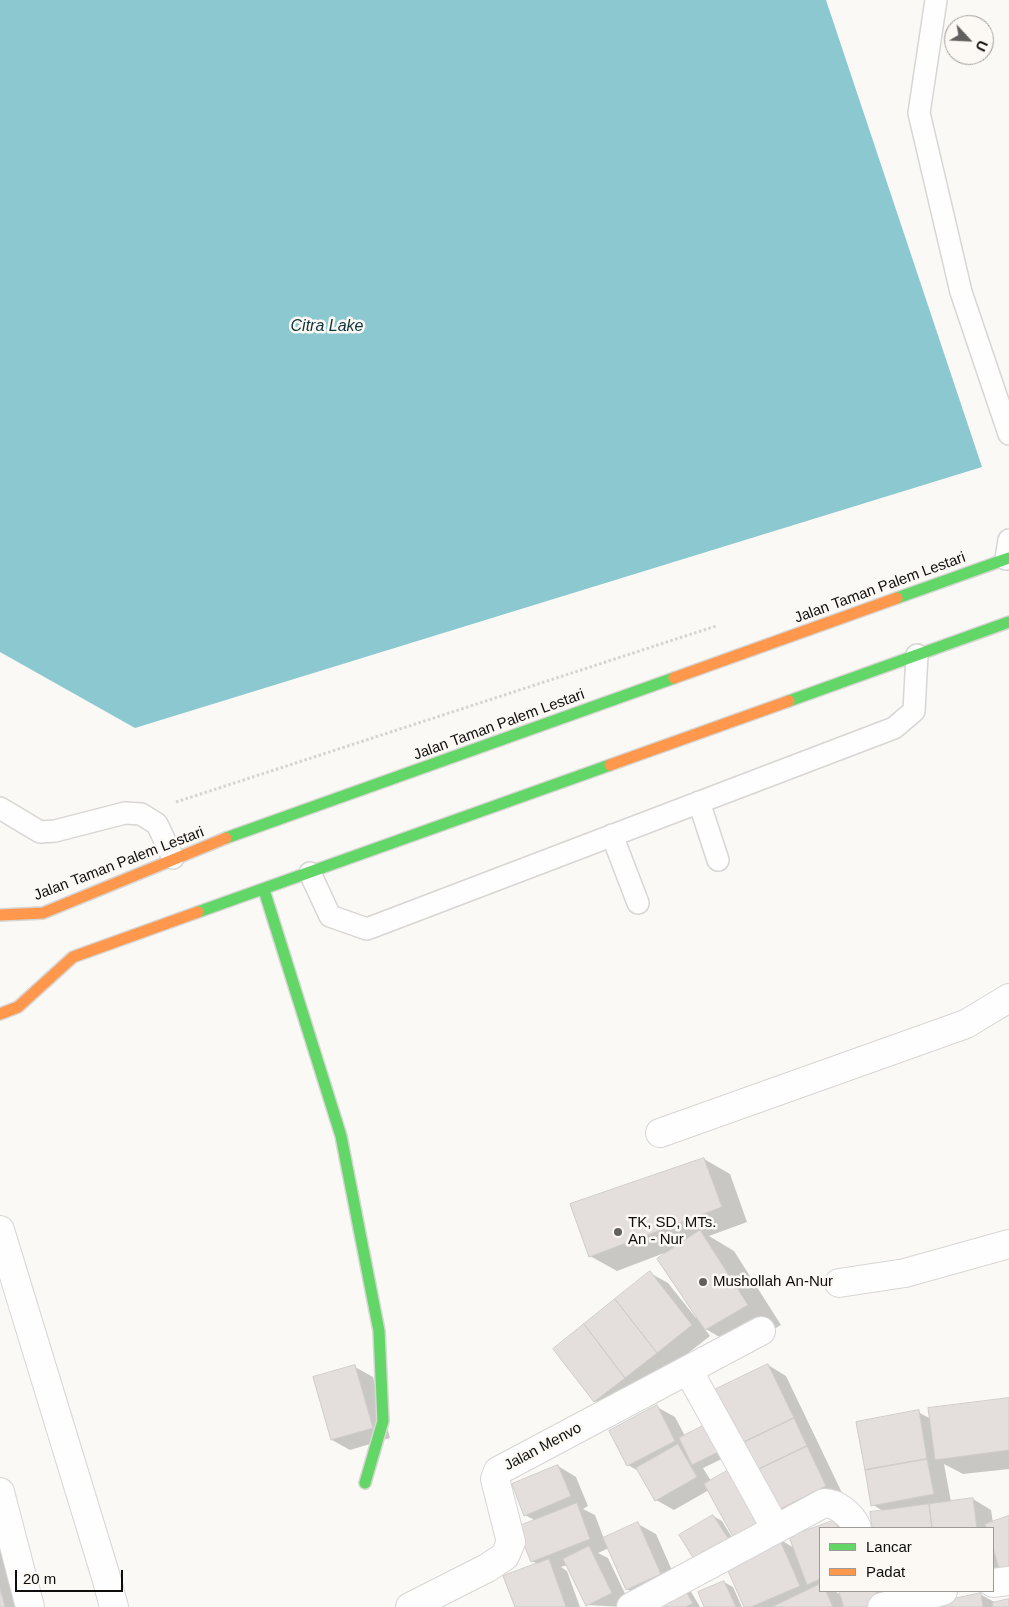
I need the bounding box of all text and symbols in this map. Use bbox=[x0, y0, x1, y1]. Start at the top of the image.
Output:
north arrow bbox=[944, 15, 994, 65]
text: U bbox=[972, 38, 991, 54]
water label: Citra Lake bbox=[291, 317, 363, 337]
street label: Jalan Taman Palem Lestari bbox=[792, 549, 968, 627]
street label: Jalan Taman Palem Lestari bbox=[411, 686, 587, 764]
street label: Jalan Taman Palem Lestari bbox=[31, 823, 207, 905]
place label: TK, SD, MTs. An - Nur bbox=[628, 1214, 716, 1249]
marker: TK, SD, MTs. An - Nur bbox=[612, 1226, 624, 1238]
place label: Mushollah An-Nur bbox=[713, 1273, 833, 1291]
marker: Mushollah An-Nur bbox=[697, 1276, 709, 1288]
street label: Jalan Menvo bbox=[501, 1419, 585, 1475]
legend bbox=[819, 1527, 994, 1592]
text: Lancar bbox=[866, 1538, 912, 1555]
scale bar bbox=[18, 1560, 125, 1592]
text: Padat bbox=[866, 1563, 905, 1580]
text: 20 m bbox=[23, 1570, 56, 1587]

